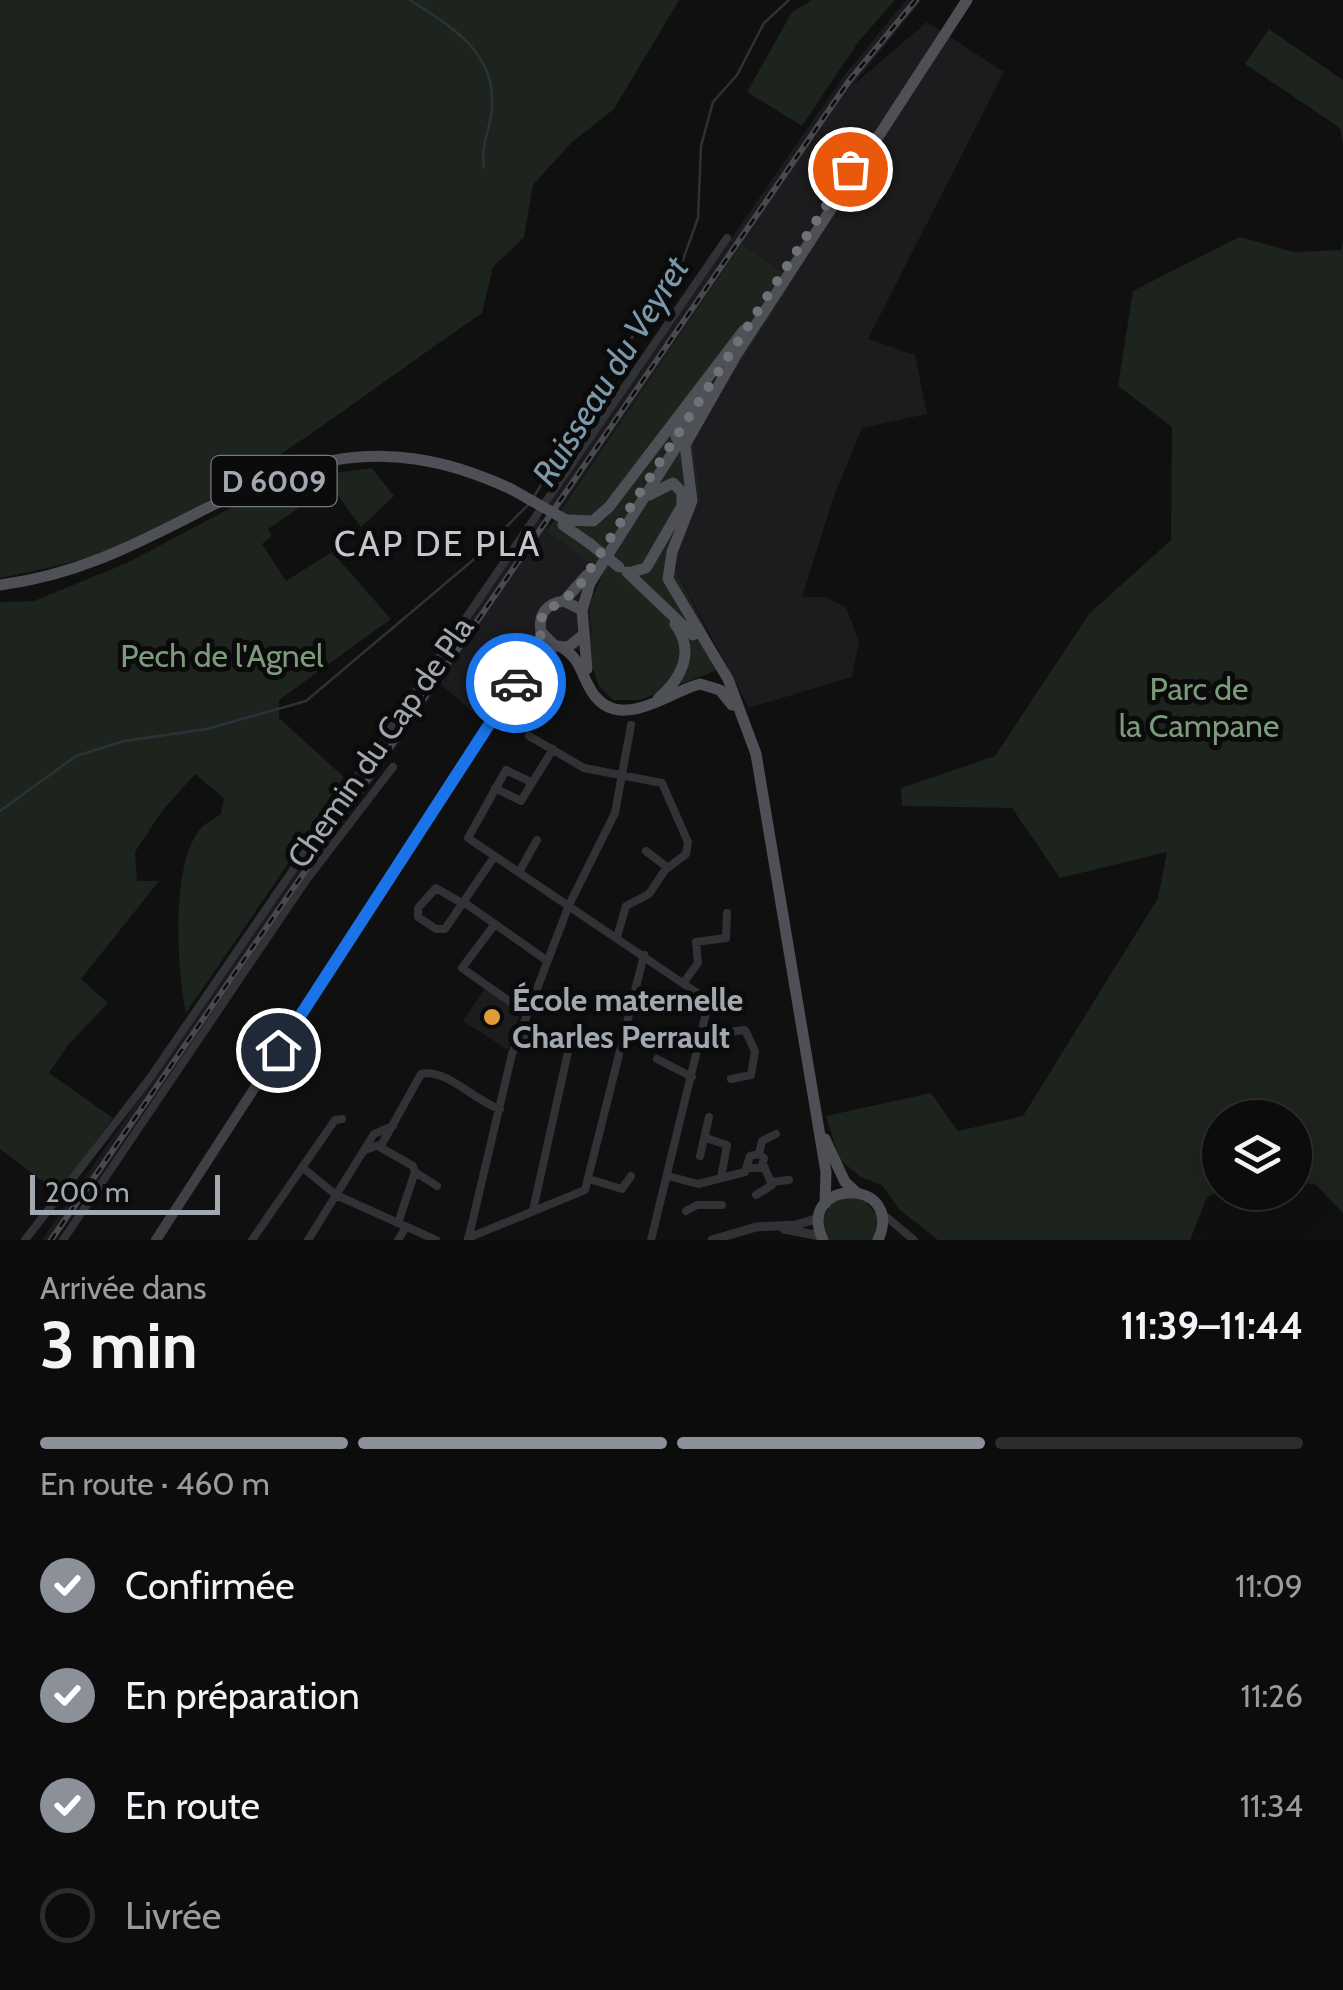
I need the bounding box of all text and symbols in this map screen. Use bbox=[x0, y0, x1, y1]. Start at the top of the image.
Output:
pin bbox=[808, 127, 893, 212]
icon: bag bbox=[823, 142, 878, 197]
water label: Ruisseau du Veyret bbox=[522, 247, 698, 493]
road number: D 6009 bbox=[212, 456, 336, 506]
district label: CAP DE PLA bbox=[334, 522, 542, 565]
street label: Chemin du Cap de Pla bbox=[279, 608, 482, 875]
courier bbox=[466, 633, 566, 733]
park label: Pech de l'Agnel bbox=[120, 636, 324, 675]
icon: car bbox=[489, 656, 544, 711]
park label: Parc de la Campane bbox=[1119, 669, 1279, 745]
place label: École maternelle Charles Perrault bbox=[512, 980, 743, 1056]
marker: École maternelle Charles Perrault bbox=[481, 1006, 503, 1028]
pin bbox=[236, 1008, 321, 1093]
icon: home bbox=[251, 1023, 306, 1078]
map controls bbox=[1202, 1100, 1312, 1210]
button: layers bbox=[1202, 1100, 1312, 1210]
scale bar bbox=[30, 1170, 220, 1214]
text: 200 m bbox=[45, 1175, 130, 1209]
text: Arrivée dans bbox=[40, 1268, 206, 1307]
text: 11:39–11:44 bbox=[1120, 1302, 1303, 1349]
text: 3 min bbox=[40, 1305, 198, 1384]
text: En route · 460 m bbox=[40, 1464, 270, 1503]
icon: check bbox=[40, 1558, 95, 1613]
text: Confirmée bbox=[125, 1562, 295, 1609]
text: 11:09 bbox=[1235, 1566, 1303, 1605]
icon: check bbox=[40, 1668, 95, 1723]
text: En préparation bbox=[125, 1672, 360, 1719]
text: 11:26 bbox=[1241, 1676, 1303, 1715]
icon: check bbox=[40, 1778, 95, 1833]
text: En route bbox=[125, 1782, 260, 1829]
text: 11:34 bbox=[1240, 1786, 1303, 1825]
text: Livrée bbox=[125, 1892, 221, 1939]

